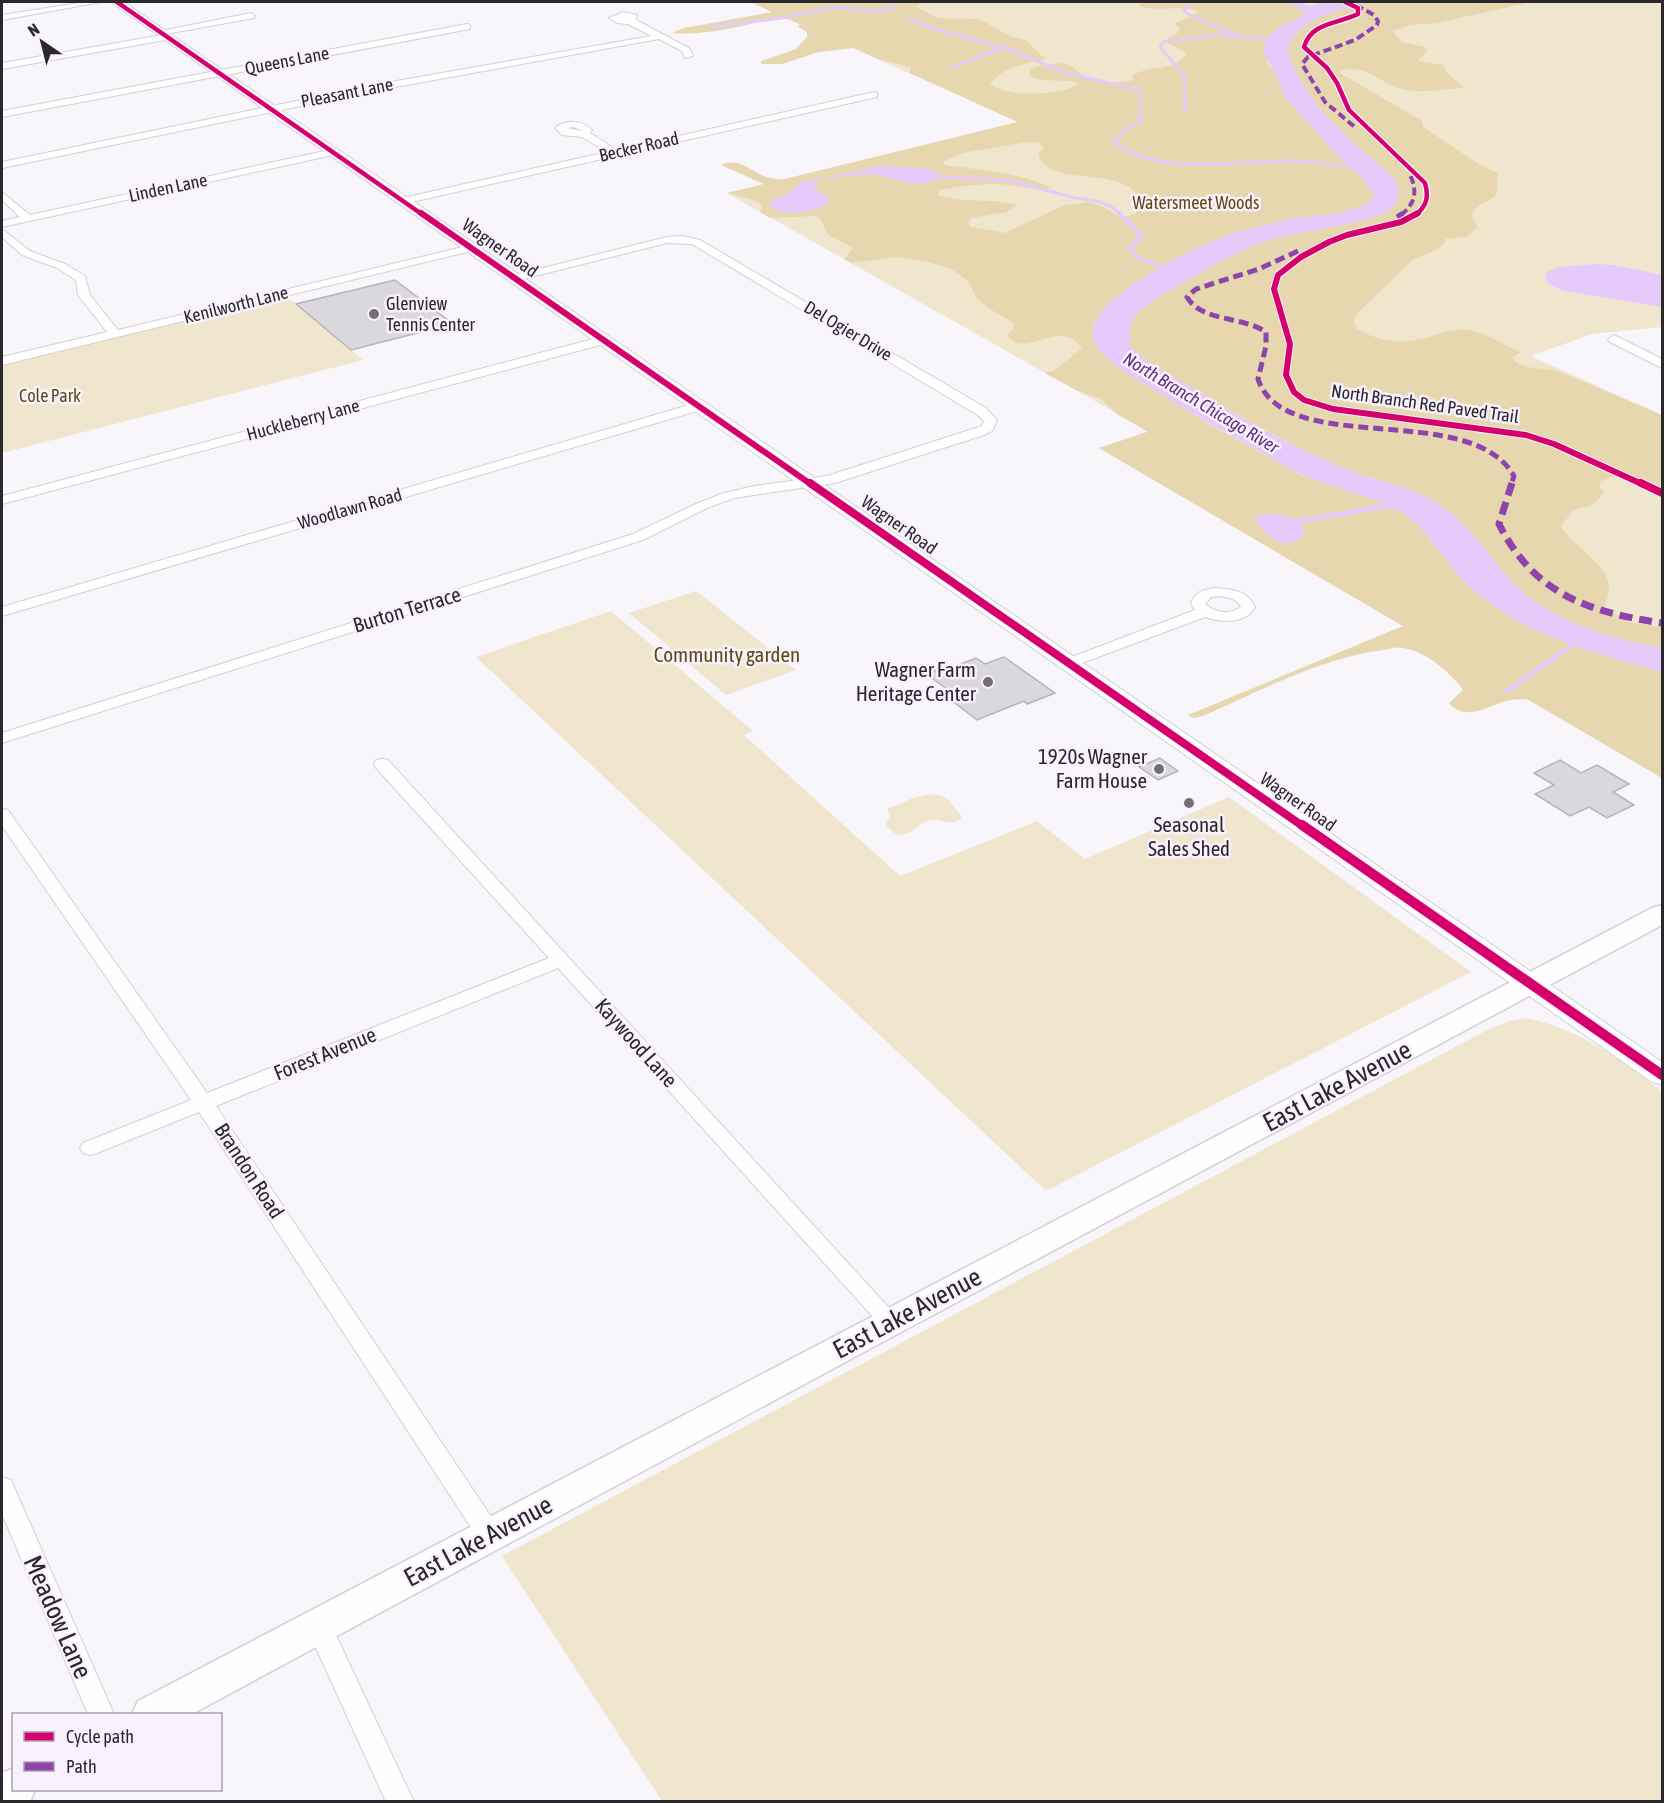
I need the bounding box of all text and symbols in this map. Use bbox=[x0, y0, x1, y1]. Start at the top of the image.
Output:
north arrow bbox=[12, 12, 72, 72]
text: N bbox=[24, 20, 42, 40]
street label: Queens Lane bbox=[243, 42, 331, 79]
street label: Pleasant Lane bbox=[299, 73, 395, 112]
street label: Becker Road bbox=[597, 127, 681, 166]
street label: Linden Lane bbox=[127, 169, 209, 206]
park label: Watersmeet Woods bbox=[1133, 192, 1259, 213]
street label: Wagner Road bbox=[458, 214, 542, 281]
street label: Kenilworth Lane bbox=[181, 281, 290, 328]
place label: Glenview Tennis Center bbox=[386, 293, 476, 335]
street label: Del Ogier Drive bbox=[801, 296, 896, 365]
marker: Glenview Tennis Center bbox=[367, 307, 381, 321]
water label: North Branch Chicago River bbox=[1120, 348, 1283, 458]
street label: North Branch Red Paved Trail bbox=[1330, 380, 1520, 427]
park label: Cole Park bbox=[19, 385, 81, 406]
street label: Huckleberry Lane bbox=[244, 394, 362, 445]
street label: Woodlawn Road bbox=[295, 484, 404, 533]
street label: Wagner Road bbox=[857, 491, 941, 558]
street label: Burton Terrace bbox=[350, 581, 463, 637]
park label: Community garden bbox=[654, 642, 800, 666]
place label: Wagner Farm Heritage Center bbox=[856, 657, 977, 705]
marker: Wagner Farm Heritage Center bbox=[981, 675, 995, 689]
place label: 1920s Wagner Farm House bbox=[1038, 744, 1148, 792]
marker: 1920s Wagner Farm House bbox=[1152, 762, 1166, 776]
street label: Wagner Road bbox=[1256, 768, 1340, 835]
marker: Seasonal Sales Shed bbox=[1182, 796, 1196, 810]
place label: Seasonal Sales Shed bbox=[1148, 812, 1230, 860]
street label: Kaywood Lane bbox=[591, 993, 683, 1092]
street label: Forest Avenue bbox=[270, 1022, 379, 1084]
street label: East Lake Avenue bbox=[1258, 1034, 1416, 1138]
street label: Brandon Road bbox=[210, 1118, 289, 1223]
street label: East Lake Avenue bbox=[828, 1261, 986, 1365]
street label: East Lake Avenue bbox=[399, 1489, 557, 1593]
street label: Meadow Lane bbox=[18, 1551, 98, 1683]
legend bbox=[12, 1713, 222, 1791]
text: Cycle path bbox=[66, 1726, 134, 1747]
text: Path bbox=[66, 1756, 97, 1777]

